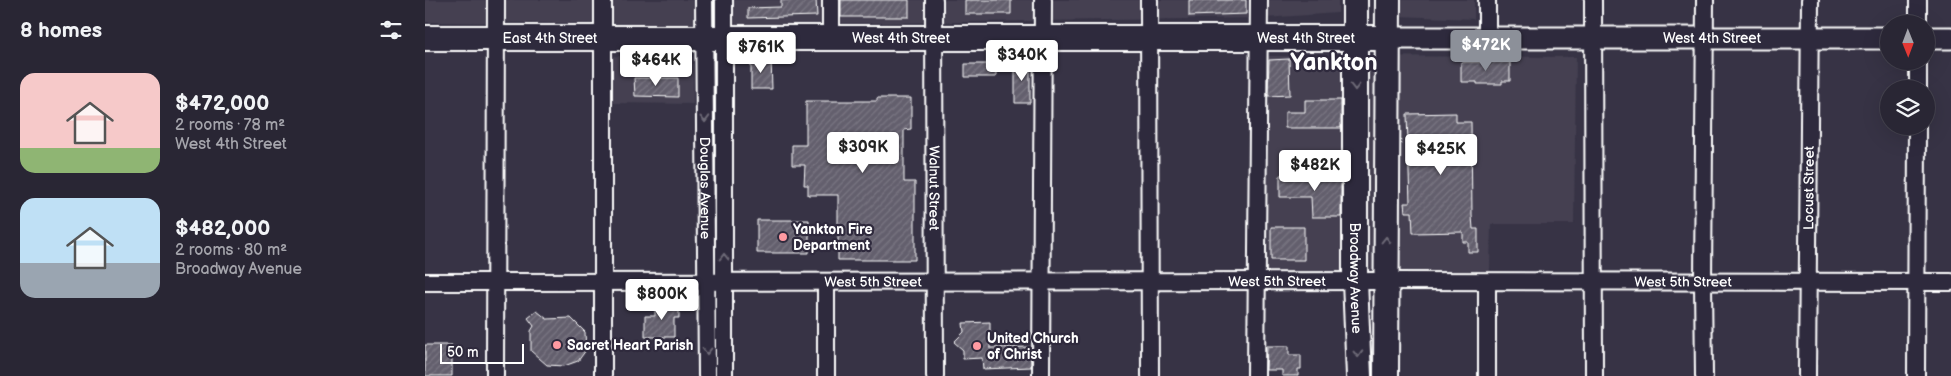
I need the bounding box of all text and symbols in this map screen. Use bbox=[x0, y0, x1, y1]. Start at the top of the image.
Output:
north arrow bbox=[1880, 15, 1935, 70]
map controls bbox=[1880, 15, 1935, 135]
icon: filters bbox=[377, 16, 405, 44]
text: 8 homes bbox=[20, 18, 102, 43]
street label: East 4th Street bbox=[503, 30, 598, 47]
street label: West 4th Street bbox=[852, 30, 951, 47]
street label: West 4th Street bbox=[1257, 30, 1356, 47]
pin: $472K bbox=[1451, 30, 1521, 72]
street label: West 4th Street bbox=[1663, 30, 1762, 47]
pin: $761K bbox=[726, 32, 796, 74]
text: $472K bbox=[1461, 36, 1511, 55]
text: $761K bbox=[738, 38, 784, 57]
pin: $340K bbox=[987, 39, 1057, 82]
pin: $464K bbox=[621, 44, 691, 87]
text: $340K bbox=[997, 46, 1047, 65]
district label: Yankton bbox=[1290, 48, 1378, 77]
text: $464K bbox=[631, 51, 681, 70]
button: layers bbox=[1880, 80, 1935, 135]
one-way arrow bbox=[1350, 84, 1360, 91]
text: $472,000 bbox=[175, 91, 269, 116]
icon: home bbox=[60, 93, 120, 153]
one-way arrow bbox=[700, 115, 710, 123]
text: 2 rooms · 78 m² bbox=[175, 116, 285, 135]
pin: $309K bbox=[828, 132, 898, 174]
pin: $425K bbox=[1406, 134, 1476, 176]
text: West 4th Street bbox=[175, 135, 287, 154]
street label: Douglas Avenue bbox=[696, 137, 714, 239]
text: $309K bbox=[838, 138, 888, 157]
text: $425K bbox=[1416, 140, 1466, 159]
street label: Walnut Street bbox=[925, 145, 943, 231]
street label: Locust Street bbox=[1800, 145, 1818, 230]
pin: $482K bbox=[1280, 150, 1350, 192]
text: $482K bbox=[1290, 156, 1340, 175]
text: $482,000 bbox=[175, 216, 270, 241]
icon: home bbox=[60, 218, 120, 278]
place label: Yankton Fire Department bbox=[793, 221, 872, 254]
street label: Broadway Avenue bbox=[1346, 222, 1365, 334]
marker: Yankton Fire Department bbox=[777, 231, 789, 243]
one-way arrow bbox=[1381, 236, 1391, 244]
text: 2 rooms · 80 m² bbox=[175, 241, 287, 260]
one-way arrow bbox=[719, 253, 729, 261]
text: Broadway Avenue bbox=[175, 260, 302, 279]
street label: West 5th Street bbox=[824, 273, 922, 291]
street label: West 5th Street bbox=[1228, 273, 1326, 290]
street label: West 5th Street bbox=[1634, 273, 1732, 291]
pin: $800K bbox=[627, 278, 697, 321]
text: $800K bbox=[637, 285, 687, 304]
place label: United Church of Christ bbox=[987, 330, 1079, 363]
place label: Sacret Heart Parish bbox=[567, 337, 693, 354]
marker: Sacret Heart Parish bbox=[551, 339, 563, 351]
marker: United Church of Christ bbox=[971, 340, 983, 352]
scale bar bbox=[440, 341, 524, 364]
text: 50 m bbox=[447, 344, 479, 361]
one-way arrow bbox=[702, 348, 712, 355]
one-way arrow bbox=[1352, 351, 1363, 359]

